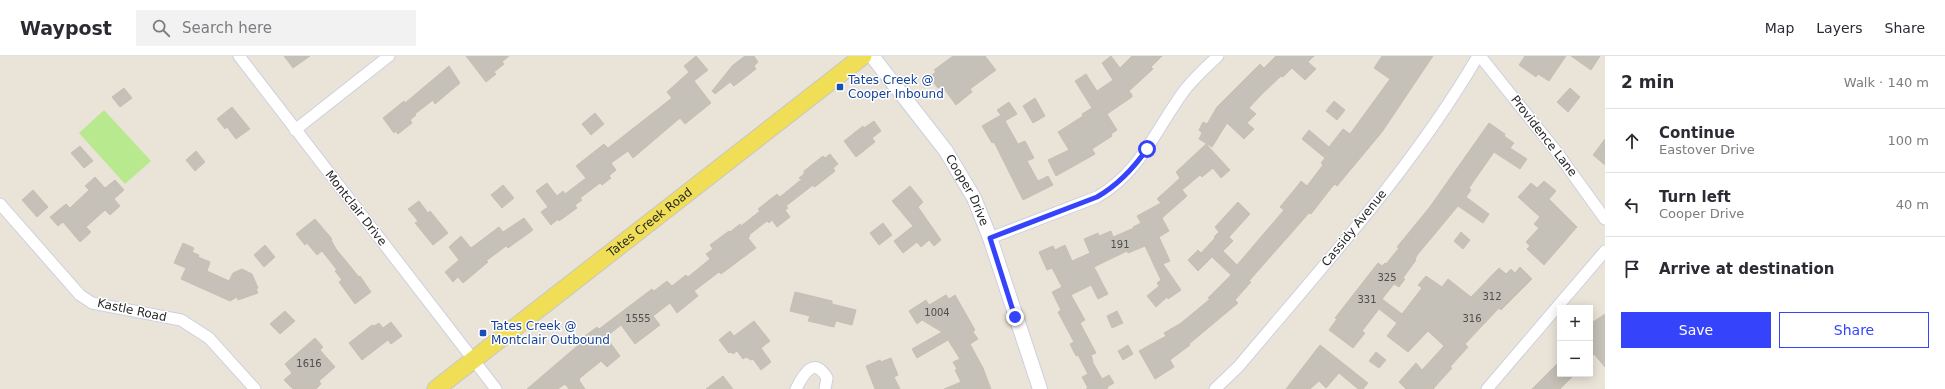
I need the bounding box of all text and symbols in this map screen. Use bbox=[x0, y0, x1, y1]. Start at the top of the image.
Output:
search box bbox=[136, 10, 416, 46]
text: Waypost bbox=[20, 17, 112, 39]
icon: search bbox=[150, 17, 172, 39]
text: Search here bbox=[182, 19, 272, 37]
text: Map bbox=[1765, 20, 1794, 36]
text: Layers bbox=[1816, 20, 1863, 36]
text: Share bbox=[1885, 20, 1925, 36]
text: 2 min bbox=[1621, 72, 1674, 92]
place label: Tates Creek @ Cooper Inbound bbox=[847, 73, 944, 101]
text: Walk · 140 m bbox=[1844, 75, 1929, 90]
marker: Tates Creek @ Cooper Inbound bbox=[835, 82, 845, 92]
street label: Providence Lane bbox=[1508, 93, 1580, 179]
text: Continue bbox=[1659, 124, 1735, 142]
icon: ahead bbox=[1621, 130, 1643, 152]
text: 100 m bbox=[1887, 133, 1929, 148]
route start bbox=[1138, 140, 1156, 158]
text: Eastover Drive bbox=[1659, 142, 1755, 157]
street label: Cooper Drive bbox=[943, 152, 991, 228]
street label: Montclair Drive bbox=[322, 168, 390, 248]
street label: Tates Creek Road bbox=[604, 185, 695, 260]
street label: Cassidy Avenue bbox=[1319, 187, 1389, 269]
text: Turn left bbox=[1659, 188, 1731, 206]
icon: left bbox=[1621, 194, 1643, 216]
text: 40 m bbox=[1896, 197, 1929, 212]
text: Cooper Drive bbox=[1659, 206, 1744, 221]
house number: 191 bbox=[1110, 239, 1130, 250]
icon: arrive bbox=[1621, 258, 1643, 280]
text: Arrive at destination bbox=[1659, 260, 1834, 278]
house number: 325 bbox=[1377, 272, 1397, 283]
house number: 312 bbox=[1482, 291, 1502, 302]
house number: 331 bbox=[1357, 294, 1377, 305]
street label: Kastle Road bbox=[96, 296, 168, 324]
map controls bbox=[1557, 305, 1593, 377]
button: + bbox=[1557, 305, 1593, 341]
house number: 1004 bbox=[924, 307, 950, 318]
route end bbox=[1006, 308, 1024, 326]
button: Save bbox=[1621, 312, 1771, 348]
button: Share bbox=[1779, 312, 1929, 348]
house number: 1555 bbox=[625, 313, 651, 324]
house number: 316 bbox=[1462, 313, 1482, 324]
place label: Tates Creek @ Montclair Outbound bbox=[490, 319, 610, 347]
marker: Tates Creek @ Montclair Outbound bbox=[478, 328, 488, 338]
button: − bbox=[1557, 341, 1593, 377]
house number: 1616 bbox=[296, 358, 322, 369]

